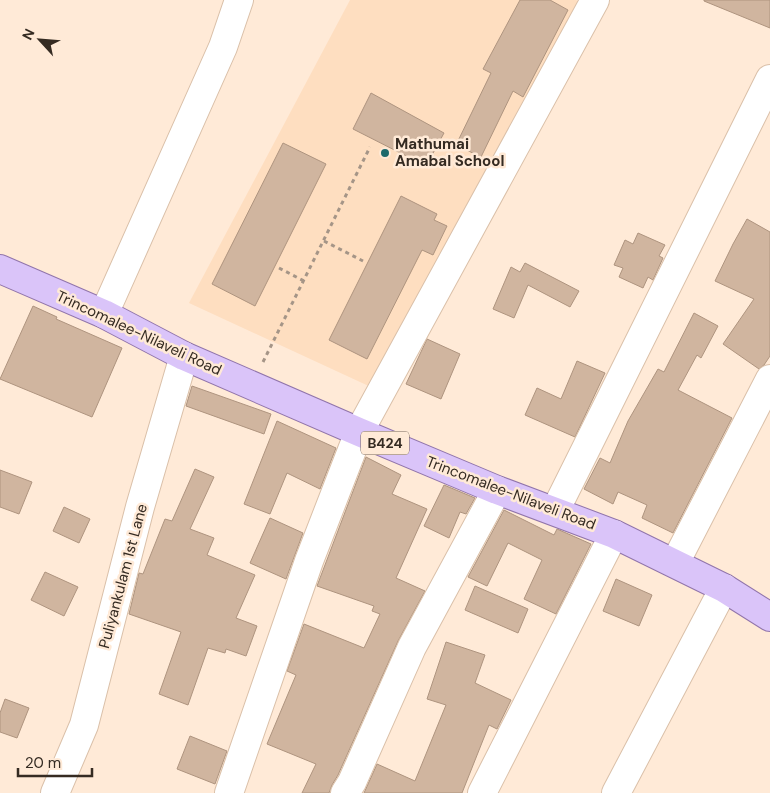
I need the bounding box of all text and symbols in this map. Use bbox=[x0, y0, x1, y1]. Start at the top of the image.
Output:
north arrow bbox=[15, 15, 65, 65]
text: N bbox=[18, 26, 39, 43]
place label: Mathumai Amabal School bbox=[395, 134, 504, 171]
marker: Mathumai Amabal School bbox=[379, 147, 391, 159]
street label: Trincomalee-Nilaveli Road bbox=[53, 286, 225, 380]
road number: B424 bbox=[361, 432, 409, 454]
street label: Trincomalee-Nilaveli Road bbox=[423, 451, 599, 535]
street label: Puliyankulam 1st Lane bbox=[94, 502, 152, 650]
scale bar bbox=[18, 746, 91, 778]
text: 20 m bbox=[25, 753, 61, 773]

